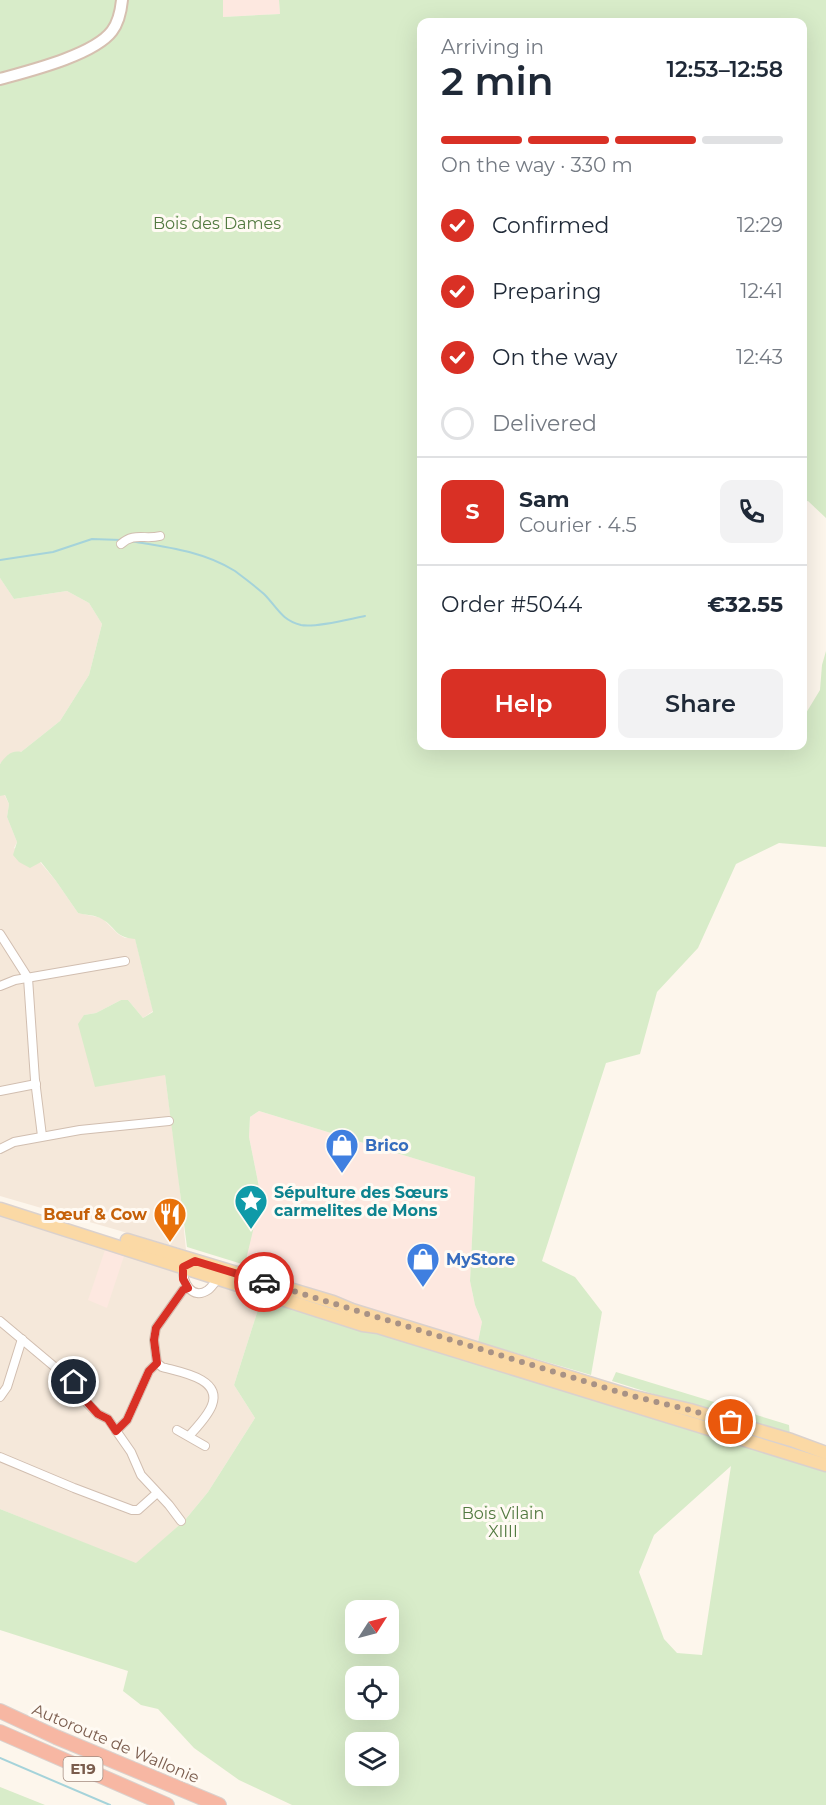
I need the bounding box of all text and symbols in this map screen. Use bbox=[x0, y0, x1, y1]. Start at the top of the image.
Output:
text: Arriving in bbox=[441, 35, 544, 59]
text: 12:53–12:58 bbox=[667, 56, 783, 83]
text: 2 min bbox=[441, 57, 554, 105]
text: On the way · 330 m bbox=[441, 153, 633, 177]
icon: check bbox=[441, 209, 474, 242]
text: Confirmed bbox=[492, 212, 609, 239]
text: 12:29 bbox=[737, 213, 783, 237]
park label: Bois des Dames bbox=[153, 214, 281, 233]
icon: check bbox=[441, 275, 474, 308]
text: Preparing bbox=[492, 278, 601, 305]
text: 12:41 bbox=[740, 279, 783, 303]
icon: check bbox=[441, 341, 474, 374]
text: On the way bbox=[492, 344, 617, 371]
text: 12:43 bbox=[736, 345, 783, 369]
text: Delivered bbox=[492, 410, 597, 437]
button: phone bbox=[720, 480, 783, 543]
text: Sam bbox=[519, 486, 570, 513]
text: S bbox=[465, 498, 480, 525]
text: Courier · 4.5 bbox=[519, 513, 637, 537]
text: Order #5044 bbox=[441, 591, 582, 618]
text: €32.55 bbox=[707, 591, 783, 618]
button: Help bbox=[441, 669, 606, 738]
button: Share bbox=[618, 669, 783, 738]
shop icon: Brico bbox=[324, 1127, 360, 1174]
place label: Brico bbox=[365, 1136, 409, 1155]
place icon: Sépulture des Sœurs carmelites de Mons bbox=[233, 1183, 269, 1230]
place label: Sépulture des Sœurs carmelites de Mons bbox=[274, 1183, 449, 1220]
restaurant icon: Bœuf & Cow bbox=[152, 1196, 188, 1243]
place label: Bœuf & Cow bbox=[43, 1205, 147, 1224]
shop icon: MyStore bbox=[405, 1241, 441, 1288]
place label: MyStore bbox=[446, 1250, 515, 1269]
courier bbox=[234, 1252, 294, 1312]
icon: car bbox=[248, 1266, 281, 1299]
pin bbox=[48, 1356, 99, 1407]
icon: home bbox=[57, 1365, 90, 1398]
pin bbox=[705, 1396, 756, 1447]
icon: bag bbox=[714, 1405, 747, 1438]
park label: Bois Vilain XIIII bbox=[462, 1504, 544, 1541]
north arrow bbox=[345, 1600, 399, 1654]
map controls bbox=[345, 1600, 399, 1786]
button: locate bbox=[345, 1666, 399, 1720]
street label: Autoroute de Wallonie bbox=[29, 1700, 202, 1787]
button: layers bbox=[345, 1732, 399, 1786]
road number: E19 bbox=[64, 1757, 103, 1781]

